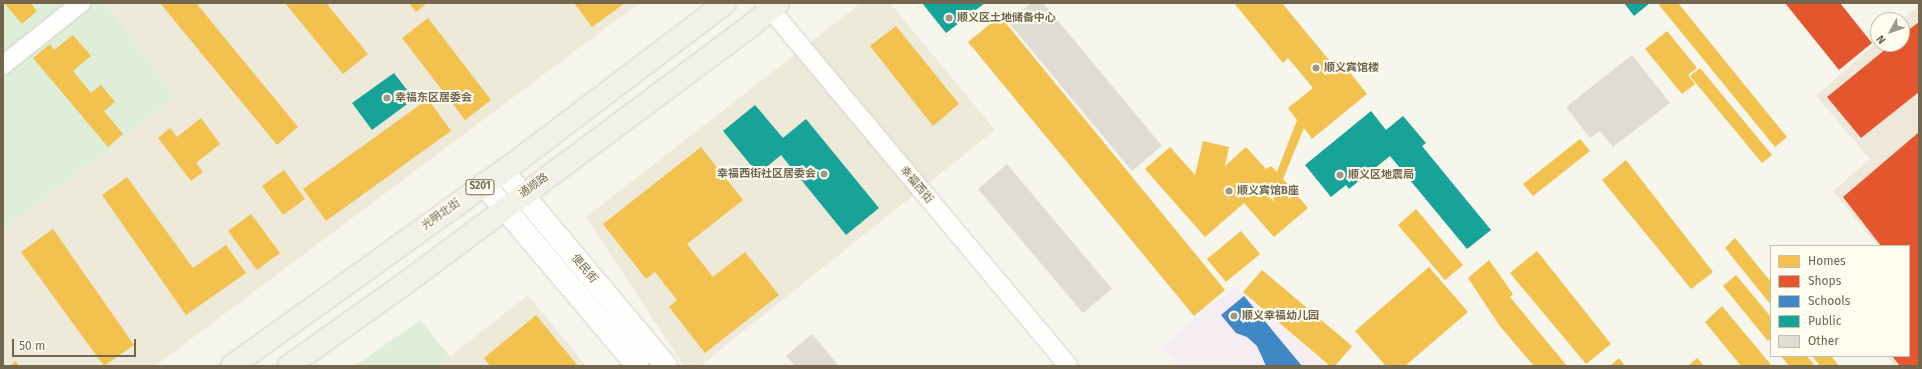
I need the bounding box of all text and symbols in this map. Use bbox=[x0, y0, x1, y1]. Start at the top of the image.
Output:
place label: 顺义区土地储备中心 bbox=[957, 11, 1056, 25]
north arrow bbox=[1870, 12, 1910, 52]
marker: 顺义区土地储备中心 bbox=[944, 13, 954, 23]
text: N bbox=[1874, 32, 1889, 46]
place label: 顺义宾馆楼 bbox=[1324, 61, 1379, 75]
marker: 顺义宾馆楼 bbox=[1311, 63, 1321, 73]
place label: 幸福东区居委会 bbox=[395, 91, 472, 105]
marker: 幸福东区居委会 bbox=[382, 93, 392, 103]
street label: 幸福西街 bbox=[897, 164, 935, 206]
place label: 幸福西街社区居委会 bbox=[717, 167, 816, 181]
place label: 顺义区地震局 bbox=[1348, 168, 1414, 182]
marker: 幸福西街社区居委会 bbox=[819, 169, 829, 179]
marker: 顺义区地震局 bbox=[1335, 170, 1345, 180]
street label: 通顺路 bbox=[517, 171, 551, 201]
road number: S201 bbox=[465, 179, 495, 195]
place label: 顺义宾馆B座 bbox=[1237, 184, 1299, 198]
marker: 顺义宾馆B座 bbox=[1224, 186, 1234, 196]
street label: 光明北街 bbox=[419, 197, 463, 233]
legend bbox=[1770, 245, 1910, 357]
street label: 便民街 bbox=[568, 252, 600, 286]
text: Homes bbox=[1808, 254, 1846, 268]
text: Shops bbox=[1808, 274, 1841, 288]
text: Schools bbox=[1808, 294, 1850, 308]
place label: 顺义幸福幼儿园 bbox=[1242, 309, 1319, 323]
marker: 顺义幸福幼儿园 bbox=[1229, 311, 1239, 321]
text: Public bbox=[1808, 314, 1841, 328]
scale bar bbox=[14, 331, 138, 357]
text: Other bbox=[1808, 334, 1839, 348]
text: 50 m bbox=[19, 339, 45, 353]

